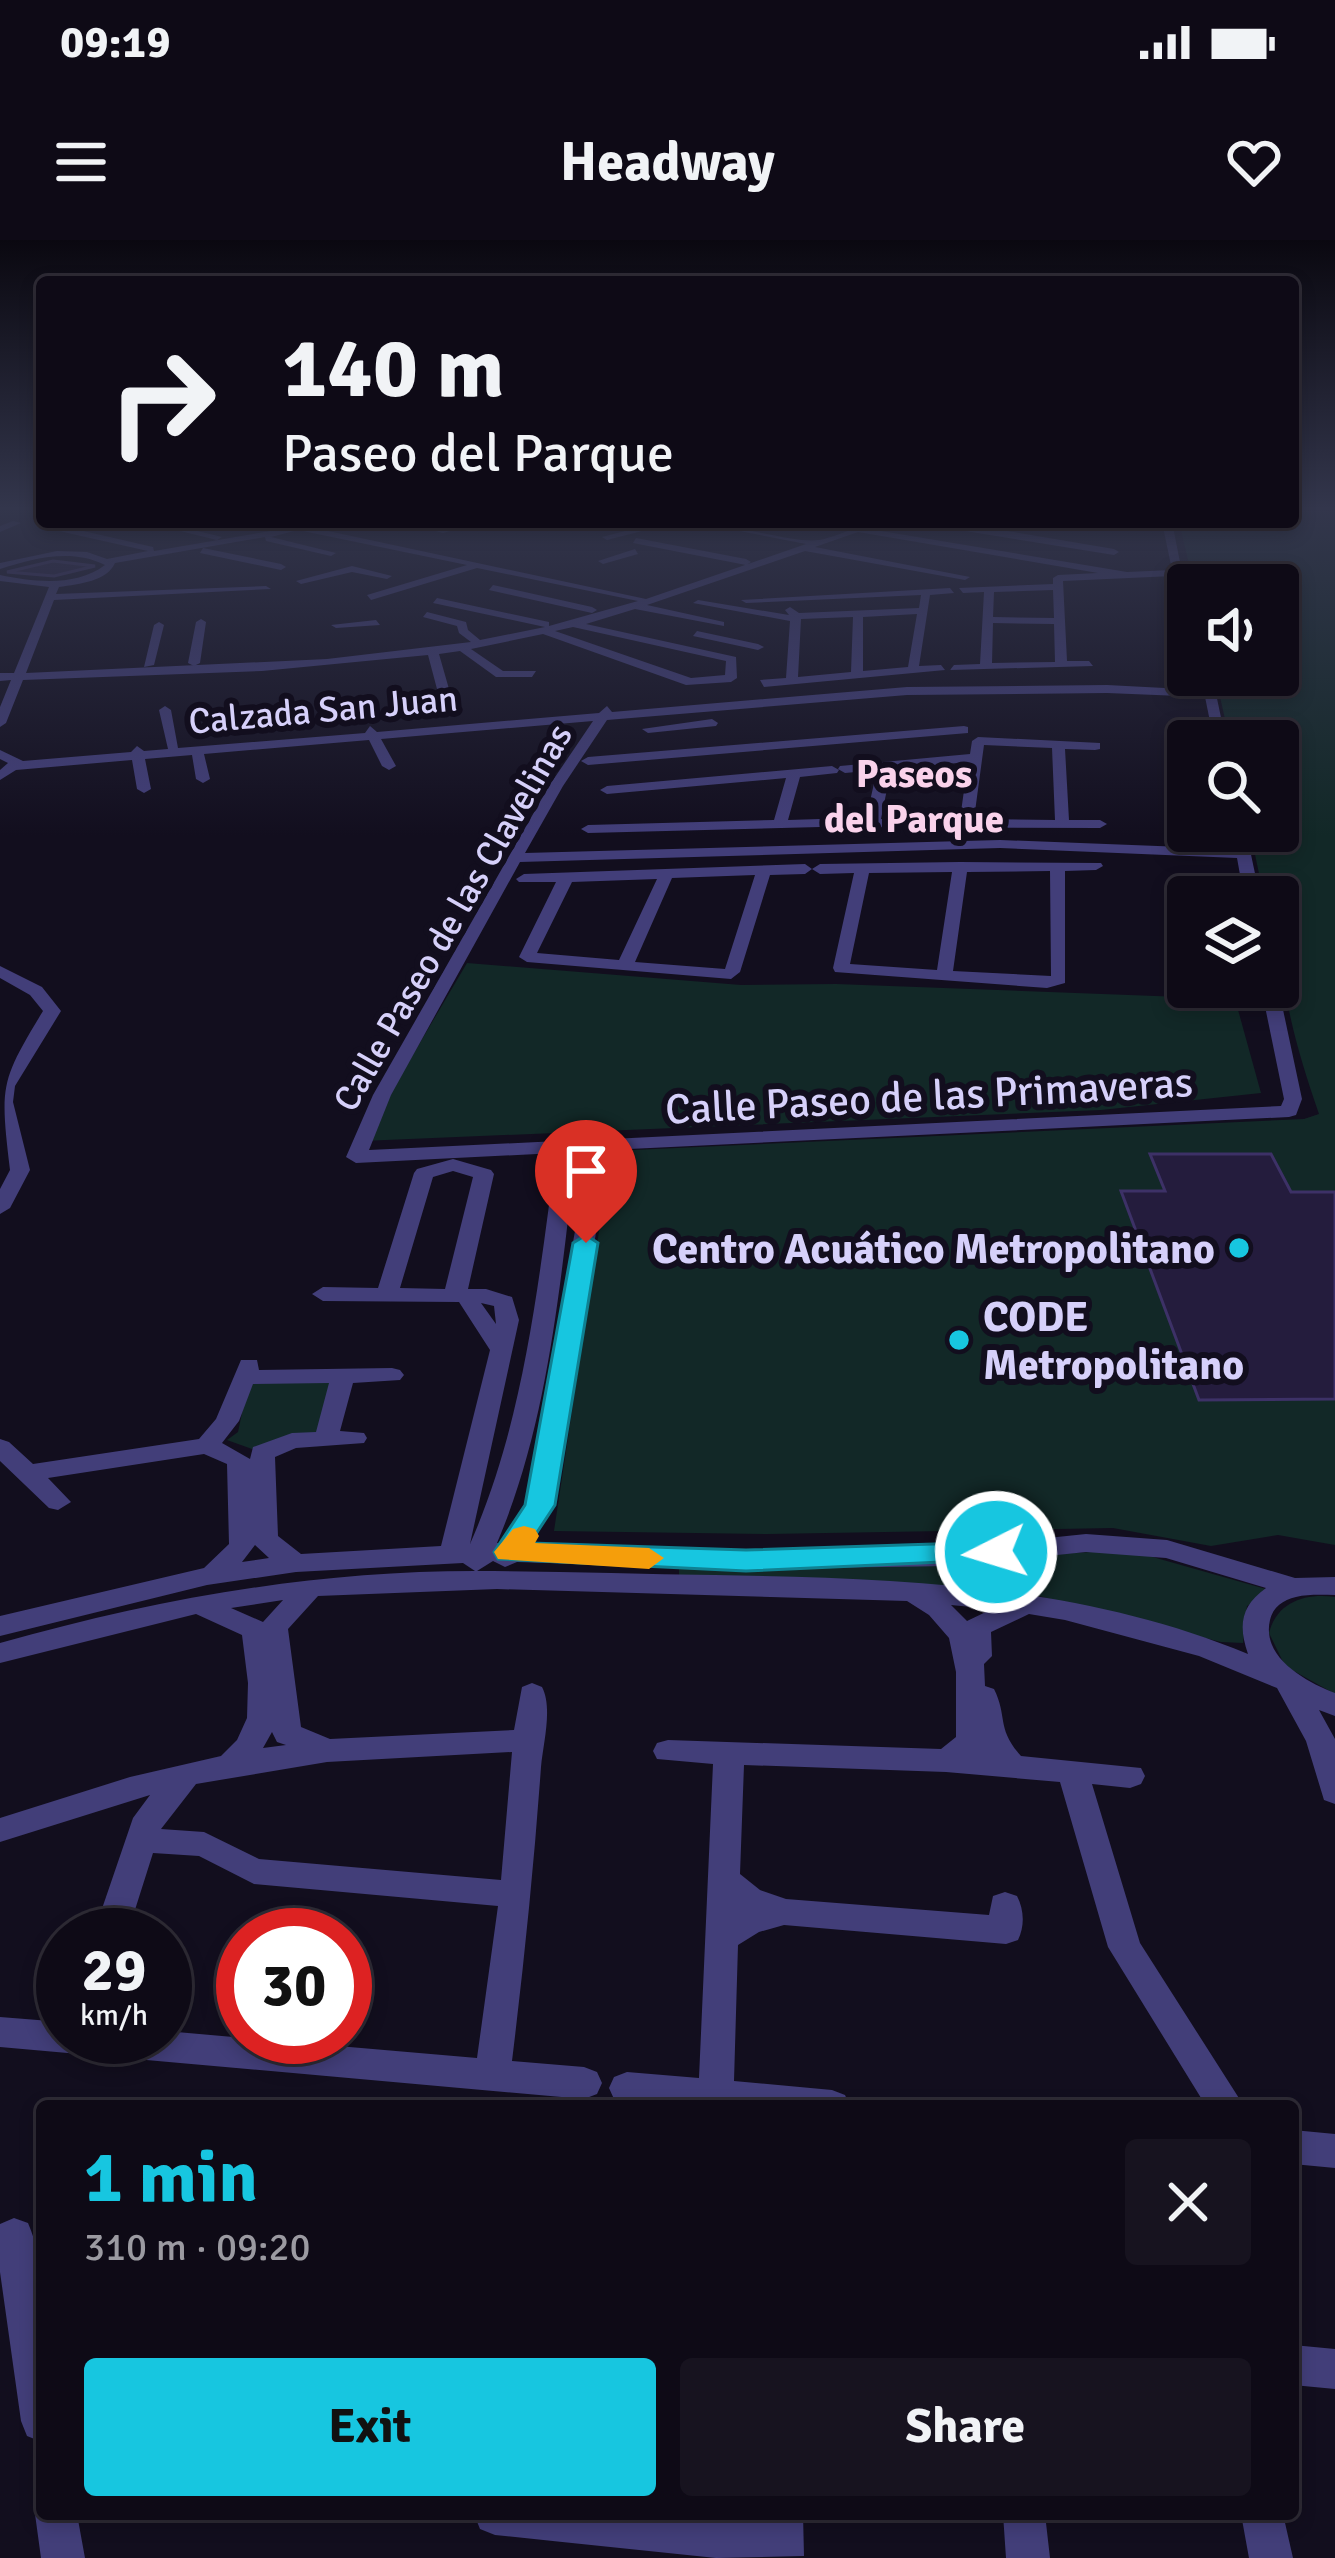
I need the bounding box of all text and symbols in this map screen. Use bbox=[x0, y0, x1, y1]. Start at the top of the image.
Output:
text: 09:19 bbox=[60, 15, 170, 70]
icon: menu bbox=[48, 129, 114, 195]
text: Headway bbox=[560, 129, 775, 196]
icon: heart bbox=[1221, 129, 1287, 195]
text: 140 m bbox=[282, 317, 504, 421]
icon: right bbox=[84, 324, 240, 480]
text: Paseo del Parque bbox=[282, 420, 674, 487]
map controls bbox=[1167, 564, 1299, 1008]
button: sound bbox=[1167, 564, 1299, 696]
street label: Calzada San Juan bbox=[187, 676, 460, 745]
street label: Calle Paseo de las Clavelinas bbox=[324, 716, 583, 1119]
button: search bbox=[1167, 720, 1299, 852]
district label: Paseos del Parque bbox=[824, 750, 1004, 843]
button: layers bbox=[1167, 876, 1299, 1008]
street label: Calle Paseo de las Primaveras bbox=[664, 1057, 1194, 1136]
pin bbox=[535, 1120, 637, 1243]
icon: arrive bbox=[553, 1138, 619, 1204]
place label: Centro Acuático Metropolitano bbox=[652, 1224, 1215, 1275]
marker: Centro Acuático Metropolitano bbox=[1226, 1235, 1252, 1261]
place label: CODE Metropolitano bbox=[983, 1292, 1244, 1391]
marker: CODE Metropolitano bbox=[946, 1327, 972, 1353]
position arrow bbox=[933, 1489, 1059, 1615]
speed limit sign: 30 bbox=[216, 1908, 372, 2064]
text: 29 bbox=[82, 1934, 146, 2008]
text: km/h bbox=[80, 1997, 148, 2034]
text: 1 min bbox=[84, 2133, 258, 2222]
button: close bbox=[1125, 2139, 1251, 2265]
text: 310 m · 09:20 bbox=[84, 2223, 311, 2271]
button: Exit bbox=[84, 2358, 656, 2496]
button: Share bbox=[680, 2358, 1251, 2496]

